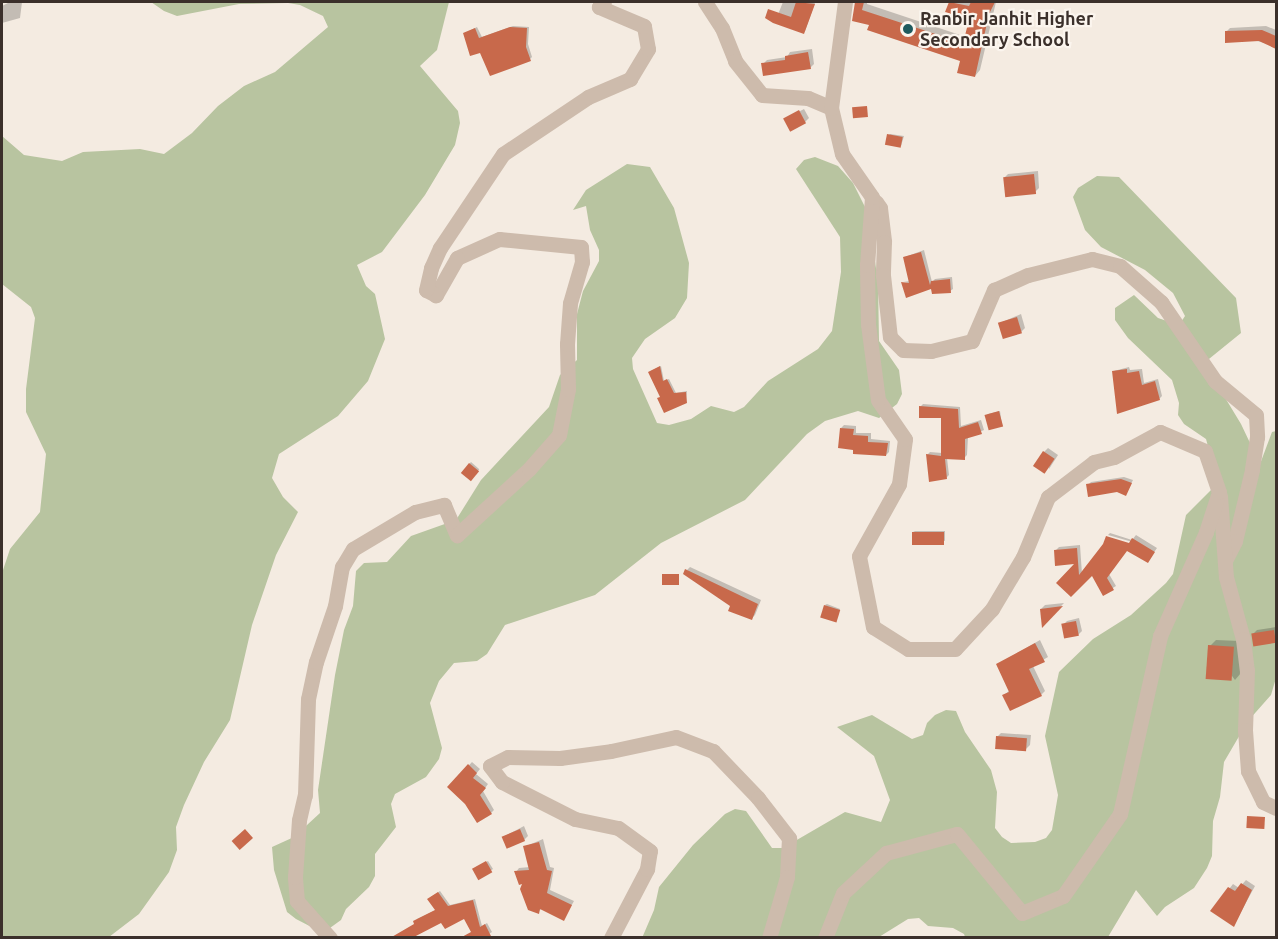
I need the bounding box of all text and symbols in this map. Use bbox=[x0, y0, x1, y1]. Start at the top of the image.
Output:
place label: Ranbir Janhit Higher Secondary School bbox=[920, 8, 1093, 50]
marker: Ranbir Janhit Higher Secondary School bbox=[901, 22, 915, 36]

